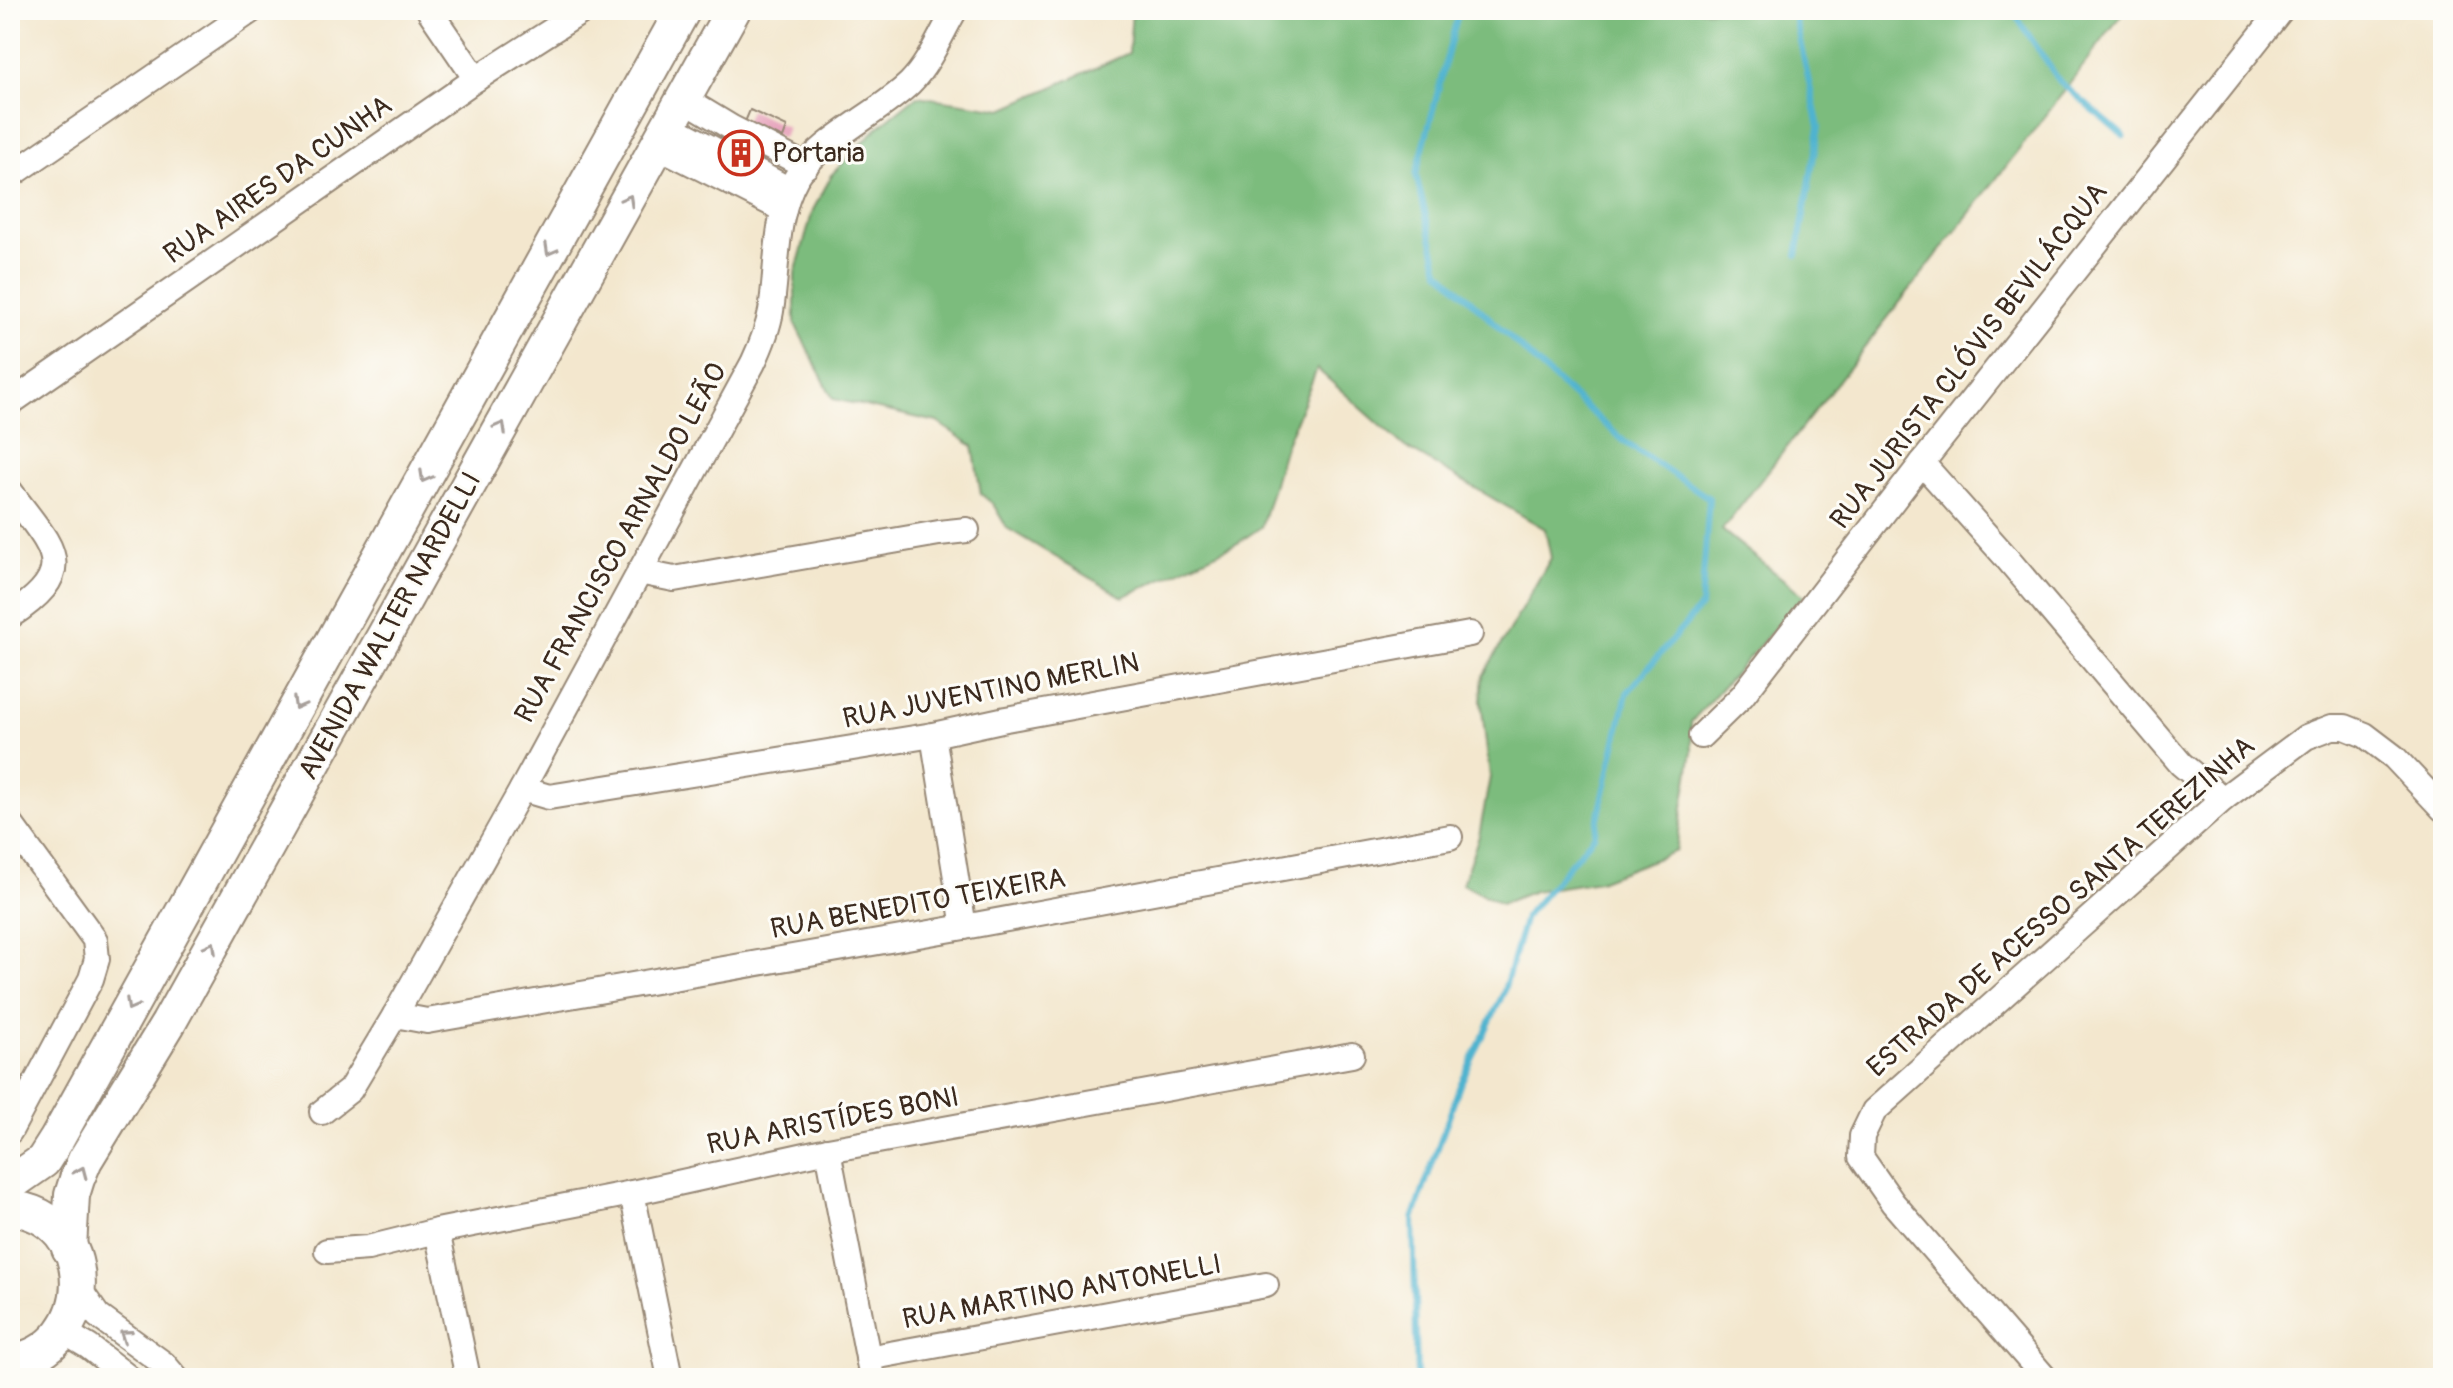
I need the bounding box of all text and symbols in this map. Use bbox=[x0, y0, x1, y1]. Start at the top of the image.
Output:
street label: RUA AIRES DA CUNHA bbox=[157, 88, 399, 272]
building icon: Portaria bbox=[717, 129, 765, 177]
place label: Portaria bbox=[772, 136, 865, 171]
street label: RUA JURISTA CLÓVIS BEVILÁCQUA bbox=[1823, 176, 2115, 536]
one-way arrow bbox=[618, 194, 634, 209]
one-way arrow bbox=[545, 241, 560, 256]
street label: RUA FRANCISCO ARNALDO LEÃO bbox=[507, 357, 735, 729]
one-way arrow bbox=[492, 421, 507, 435]
street label: AVENIDA WALTER NARDELLI bbox=[291, 466, 489, 786]
one-way arrow bbox=[419, 469, 434, 483]
street label: RUA JUVENTINO MERLIN bbox=[840, 645, 1142, 737]
one-way arrow bbox=[292, 696, 308, 710]
street label: ESTRADA DE ACESSO SANTA TEREZINHA bbox=[1860, 729, 2262, 1085]
street label: RUA BENEDITO TEIXEIRA bbox=[768, 861, 1068, 947]
one-way arrow bbox=[201, 941, 216, 955]
one-way arrow bbox=[125, 996, 141, 1011]
street label: RUA ARISTÍDES BONI bbox=[704, 1079, 962, 1163]
one-way arrow bbox=[71, 1166, 87, 1180]
street label: RUA MARTINO ANTONELLI bbox=[900, 1247, 1224, 1337]
one-way arrow bbox=[120, 1330, 134, 1345]

